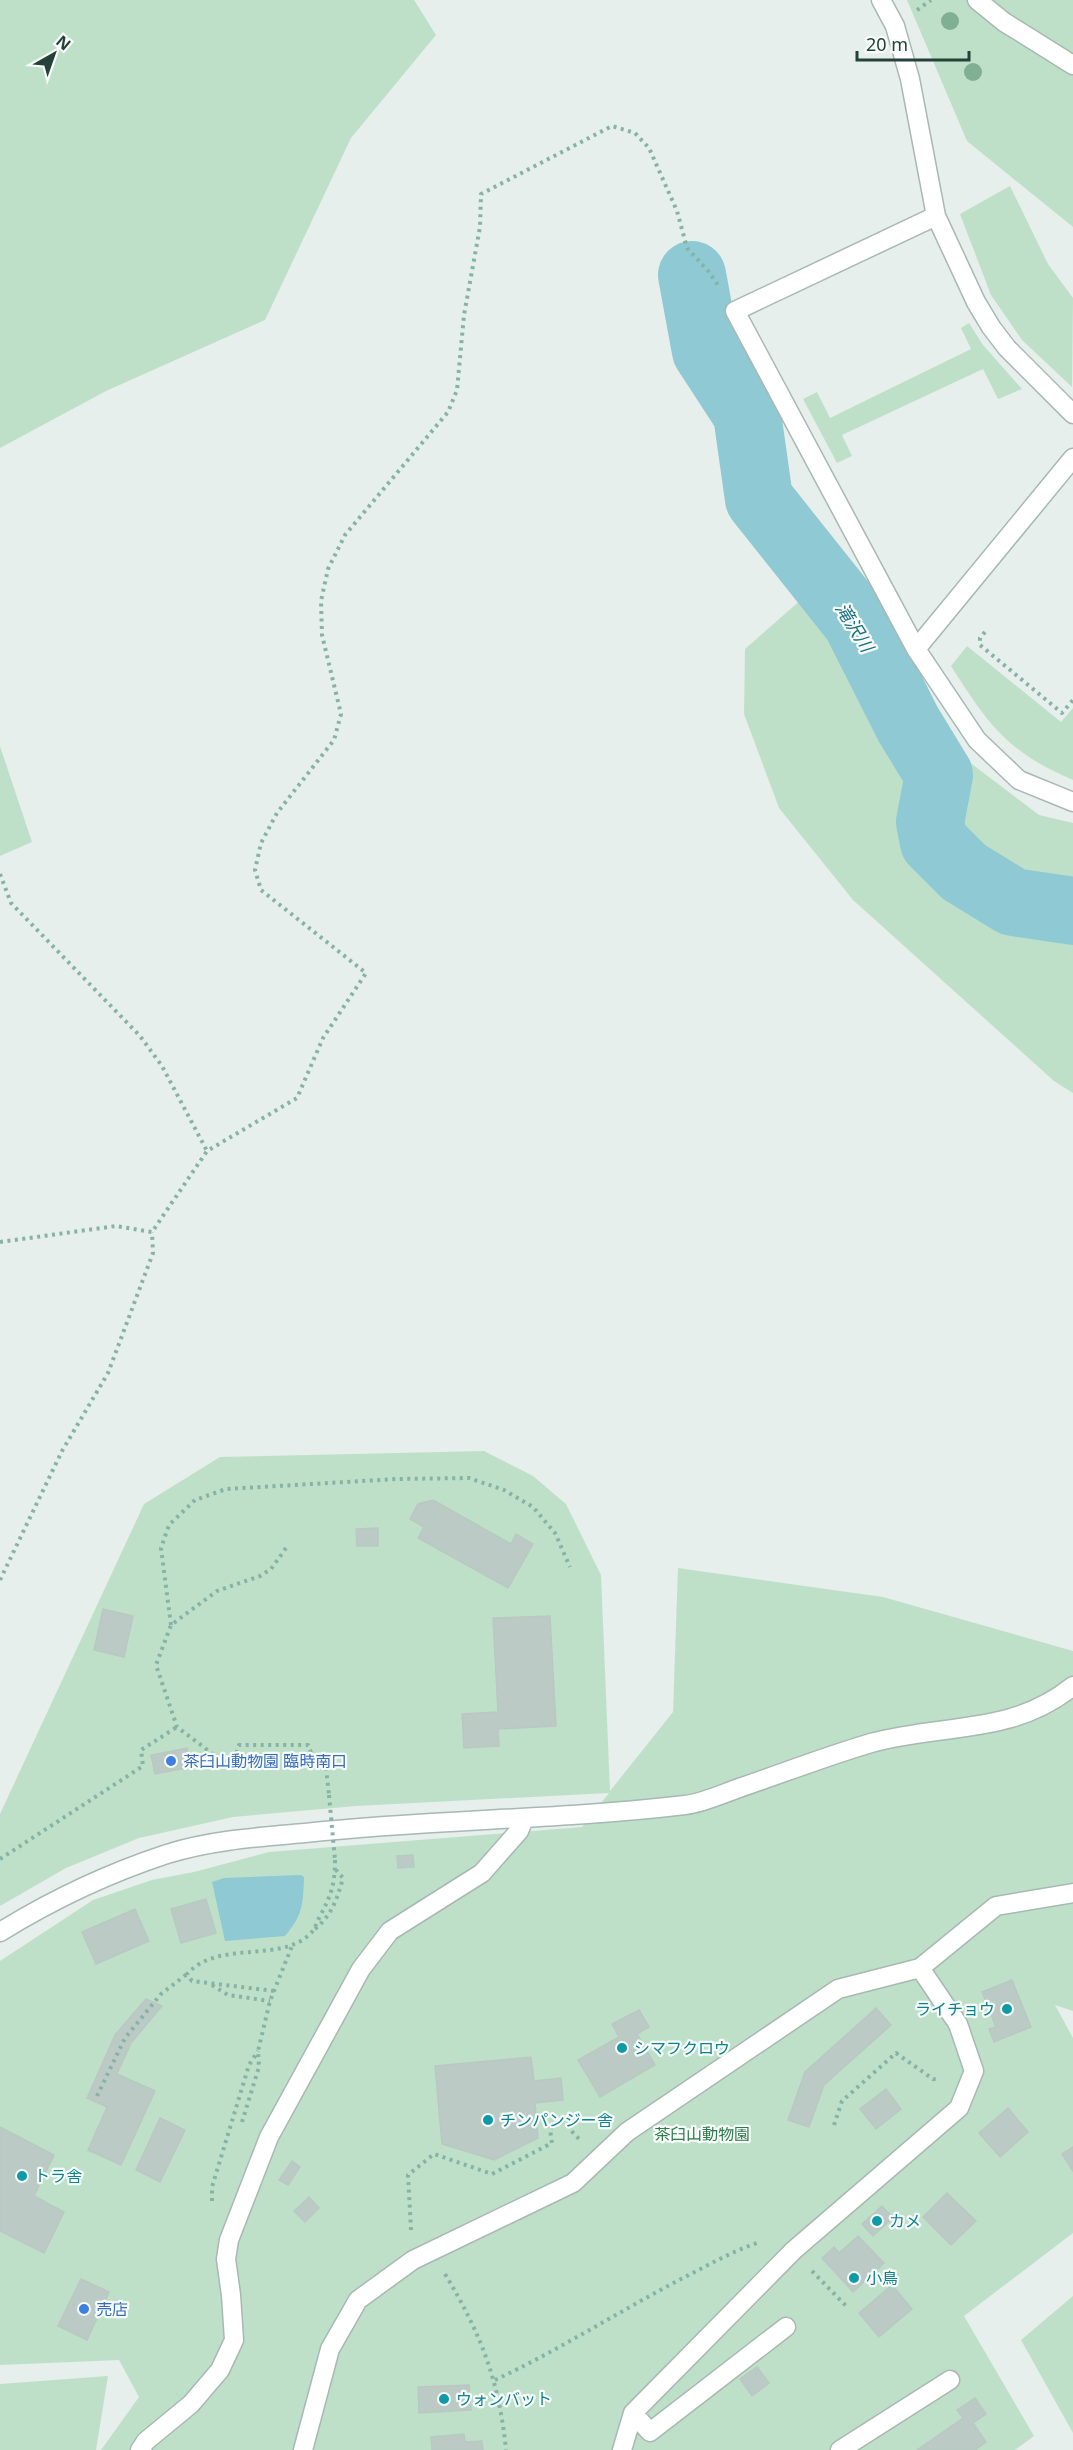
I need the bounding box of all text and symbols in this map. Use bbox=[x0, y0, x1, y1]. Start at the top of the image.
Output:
north arrow bbox=[24, 24, 84, 84]
scale bar bbox=[857, 24, 970, 62]
text: N bbox=[52, 30, 76, 55]
text: 20 m bbox=[866, 32, 908, 56]
water label: 滝沢川 bbox=[831, 598, 881, 658]
place label: 茶臼山動物園 臨時南口 bbox=[183, 1750, 347, 1772]
marker: 茶臼山動物園 臨時南口 bbox=[164, 1754, 178, 1768]
place label: ライチョウ bbox=[915, 1998, 995, 2020]
marker: ライチョウ bbox=[1000, 2002, 1014, 2016]
place label: シマフクロウ bbox=[634, 2037, 730, 2059]
marker: シマフクロウ bbox=[615, 2041, 629, 2055]
place label: チンパンジー舎 bbox=[500, 2109, 613, 2131]
marker: チンパンジー舎 bbox=[481, 2113, 495, 2127]
park label: 茶臼山動物園 bbox=[654, 2123, 750, 2145]
place label: トラ舎 bbox=[34, 2165, 82, 2187]
marker: トラ舎 bbox=[15, 2169, 29, 2183]
place label: カメ bbox=[889, 2210, 921, 2232]
marker: カメ bbox=[870, 2214, 884, 2228]
place label: 小鳥 bbox=[866, 2267, 898, 2289]
marker: 小鳥 bbox=[847, 2271, 861, 2285]
place label: 売店 bbox=[96, 2298, 128, 2320]
marker: 売店 bbox=[77, 2302, 91, 2316]
place label: ウォンバット bbox=[456, 2388, 552, 2410]
marker: ウォンバット bbox=[437, 2392, 451, 2406]

